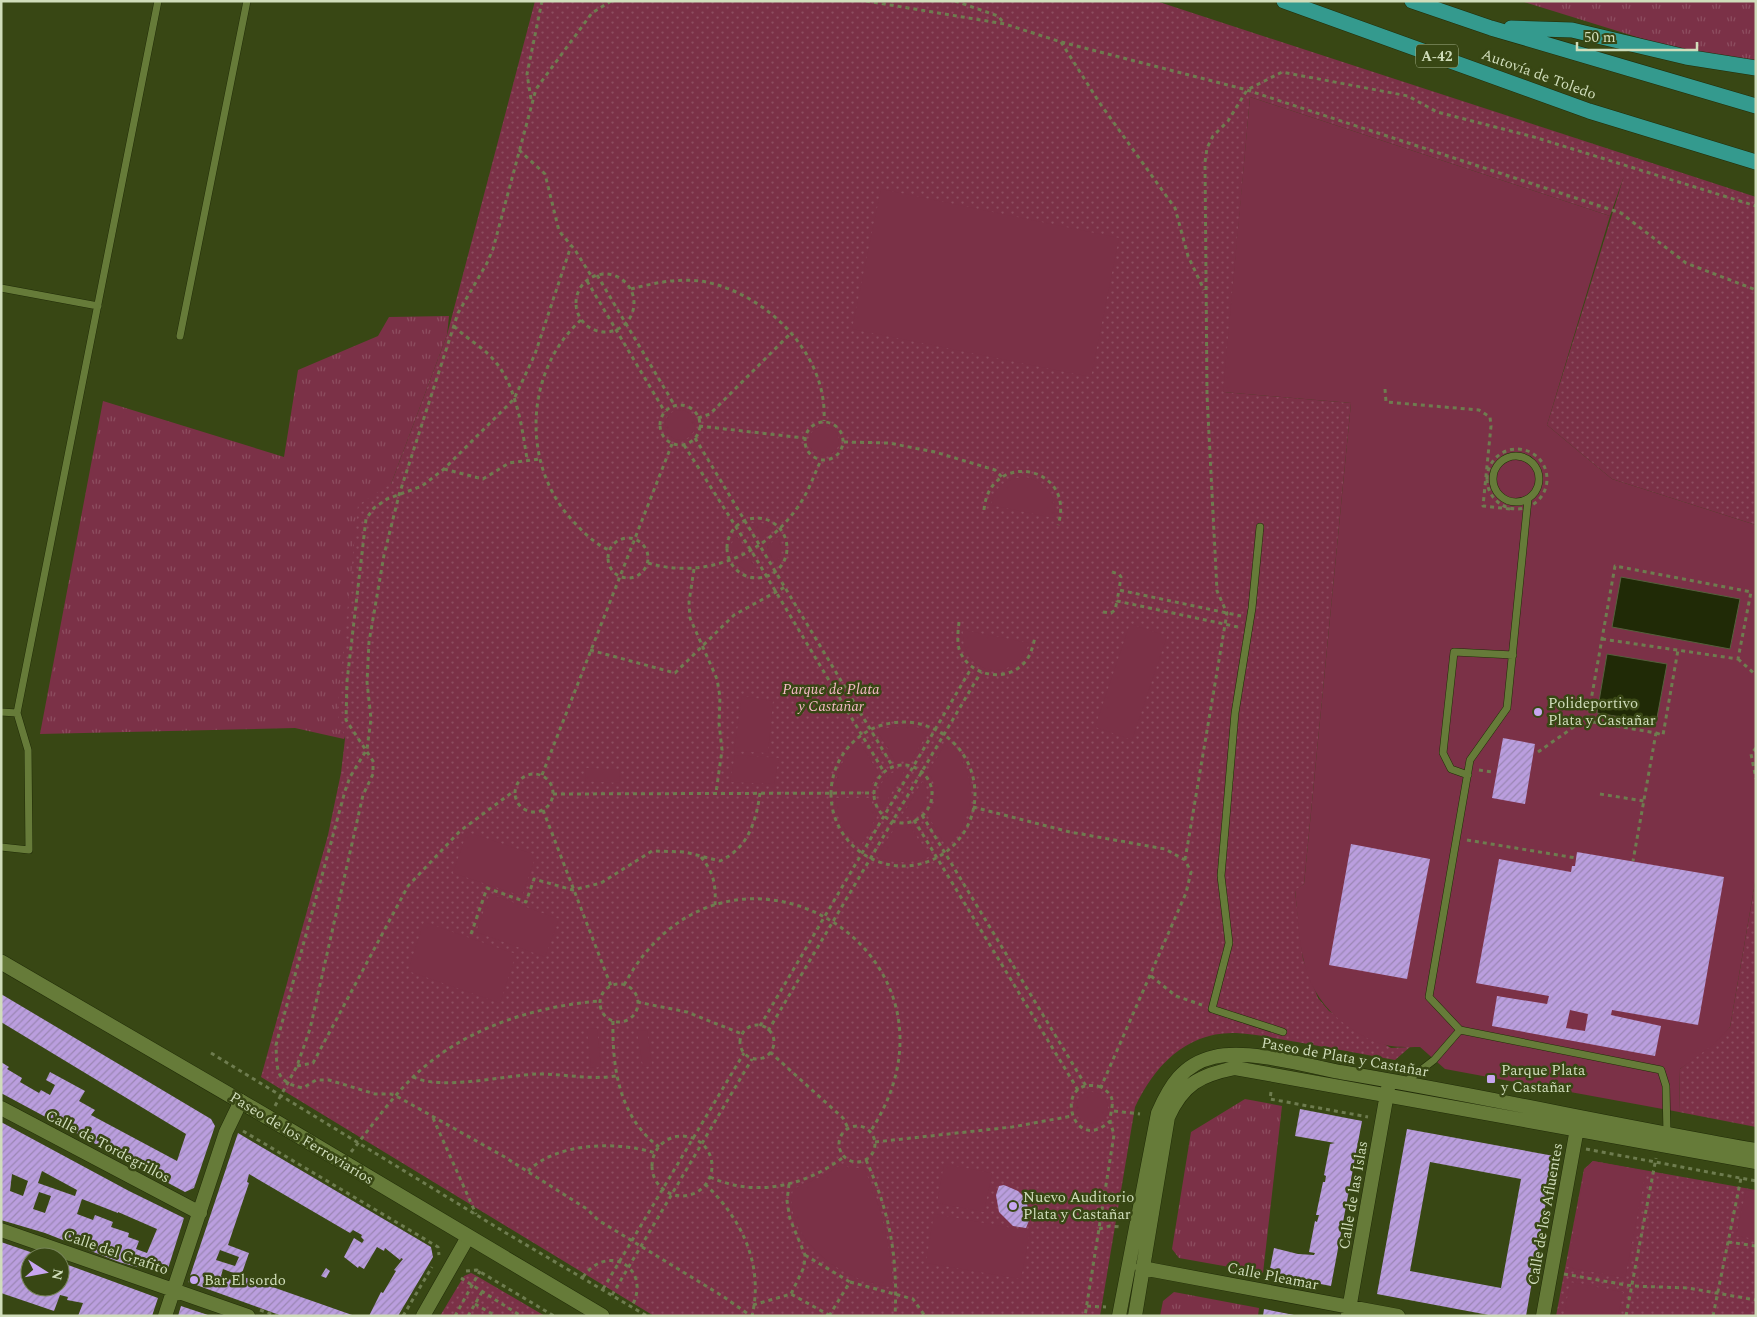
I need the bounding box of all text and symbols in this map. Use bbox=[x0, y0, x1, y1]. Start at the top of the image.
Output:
scale bar bbox=[1577, 20, 1697, 52]
text: 50 m bbox=[1584, 26, 1616, 49]
street label: Autovía de Toledo bbox=[1478, 43, 1600, 106]
road number: A-42 bbox=[1416, 44, 1458, 68]
park label: Parque de Plata y Castañar bbox=[782, 678, 880, 718]
place label: Polideportivo Plata y Castañar bbox=[1548, 692, 1656, 732]
marker: Polideportivo Plata y Castañar bbox=[1532, 706, 1544, 718]
street label: Paseo de Plata y Castañar bbox=[1259, 1031, 1430, 1084]
place label: Parque Plata y Castañar bbox=[1500, 1059, 1586, 1099]
marker: Parque Plata y Castañar bbox=[1485, 1073, 1497, 1085]
street label: Paseo de los Ferroviarios bbox=[225, 1086, 378, 1191]
street label: Calle de Tordegrillos bbox=[41, 1104, 174, 1189]
street label: Calle de las Islas bbox=[1333, 1139, 1374, 1251]
street label: Calle de los Afluentes bbox=[1522, 1141, 1569, 1287]
place label: Nuevo Auditorio Plata y Castañar bbox=[1023, 1186, 1134, 1226]
marker: Nuevo Auditorio Plata y Castañar bbox=[1007, 1200, 1019, 1212]
street label: Calle del Grafito bbox=[60, 1224, 172, 1281]
north arrow bbox=[20, 1247, 70, 1297]
street label: Calle Pleamar bbox=[1225, 1256, 1321, 1297]
text: N bbox=[46, 1267, 69, 1282]
place label: Bar El sordo bbox=[204, 1269, 286, 1292]
marker: Bar El sordo bbox=[188, 1274, 200, 1286]

